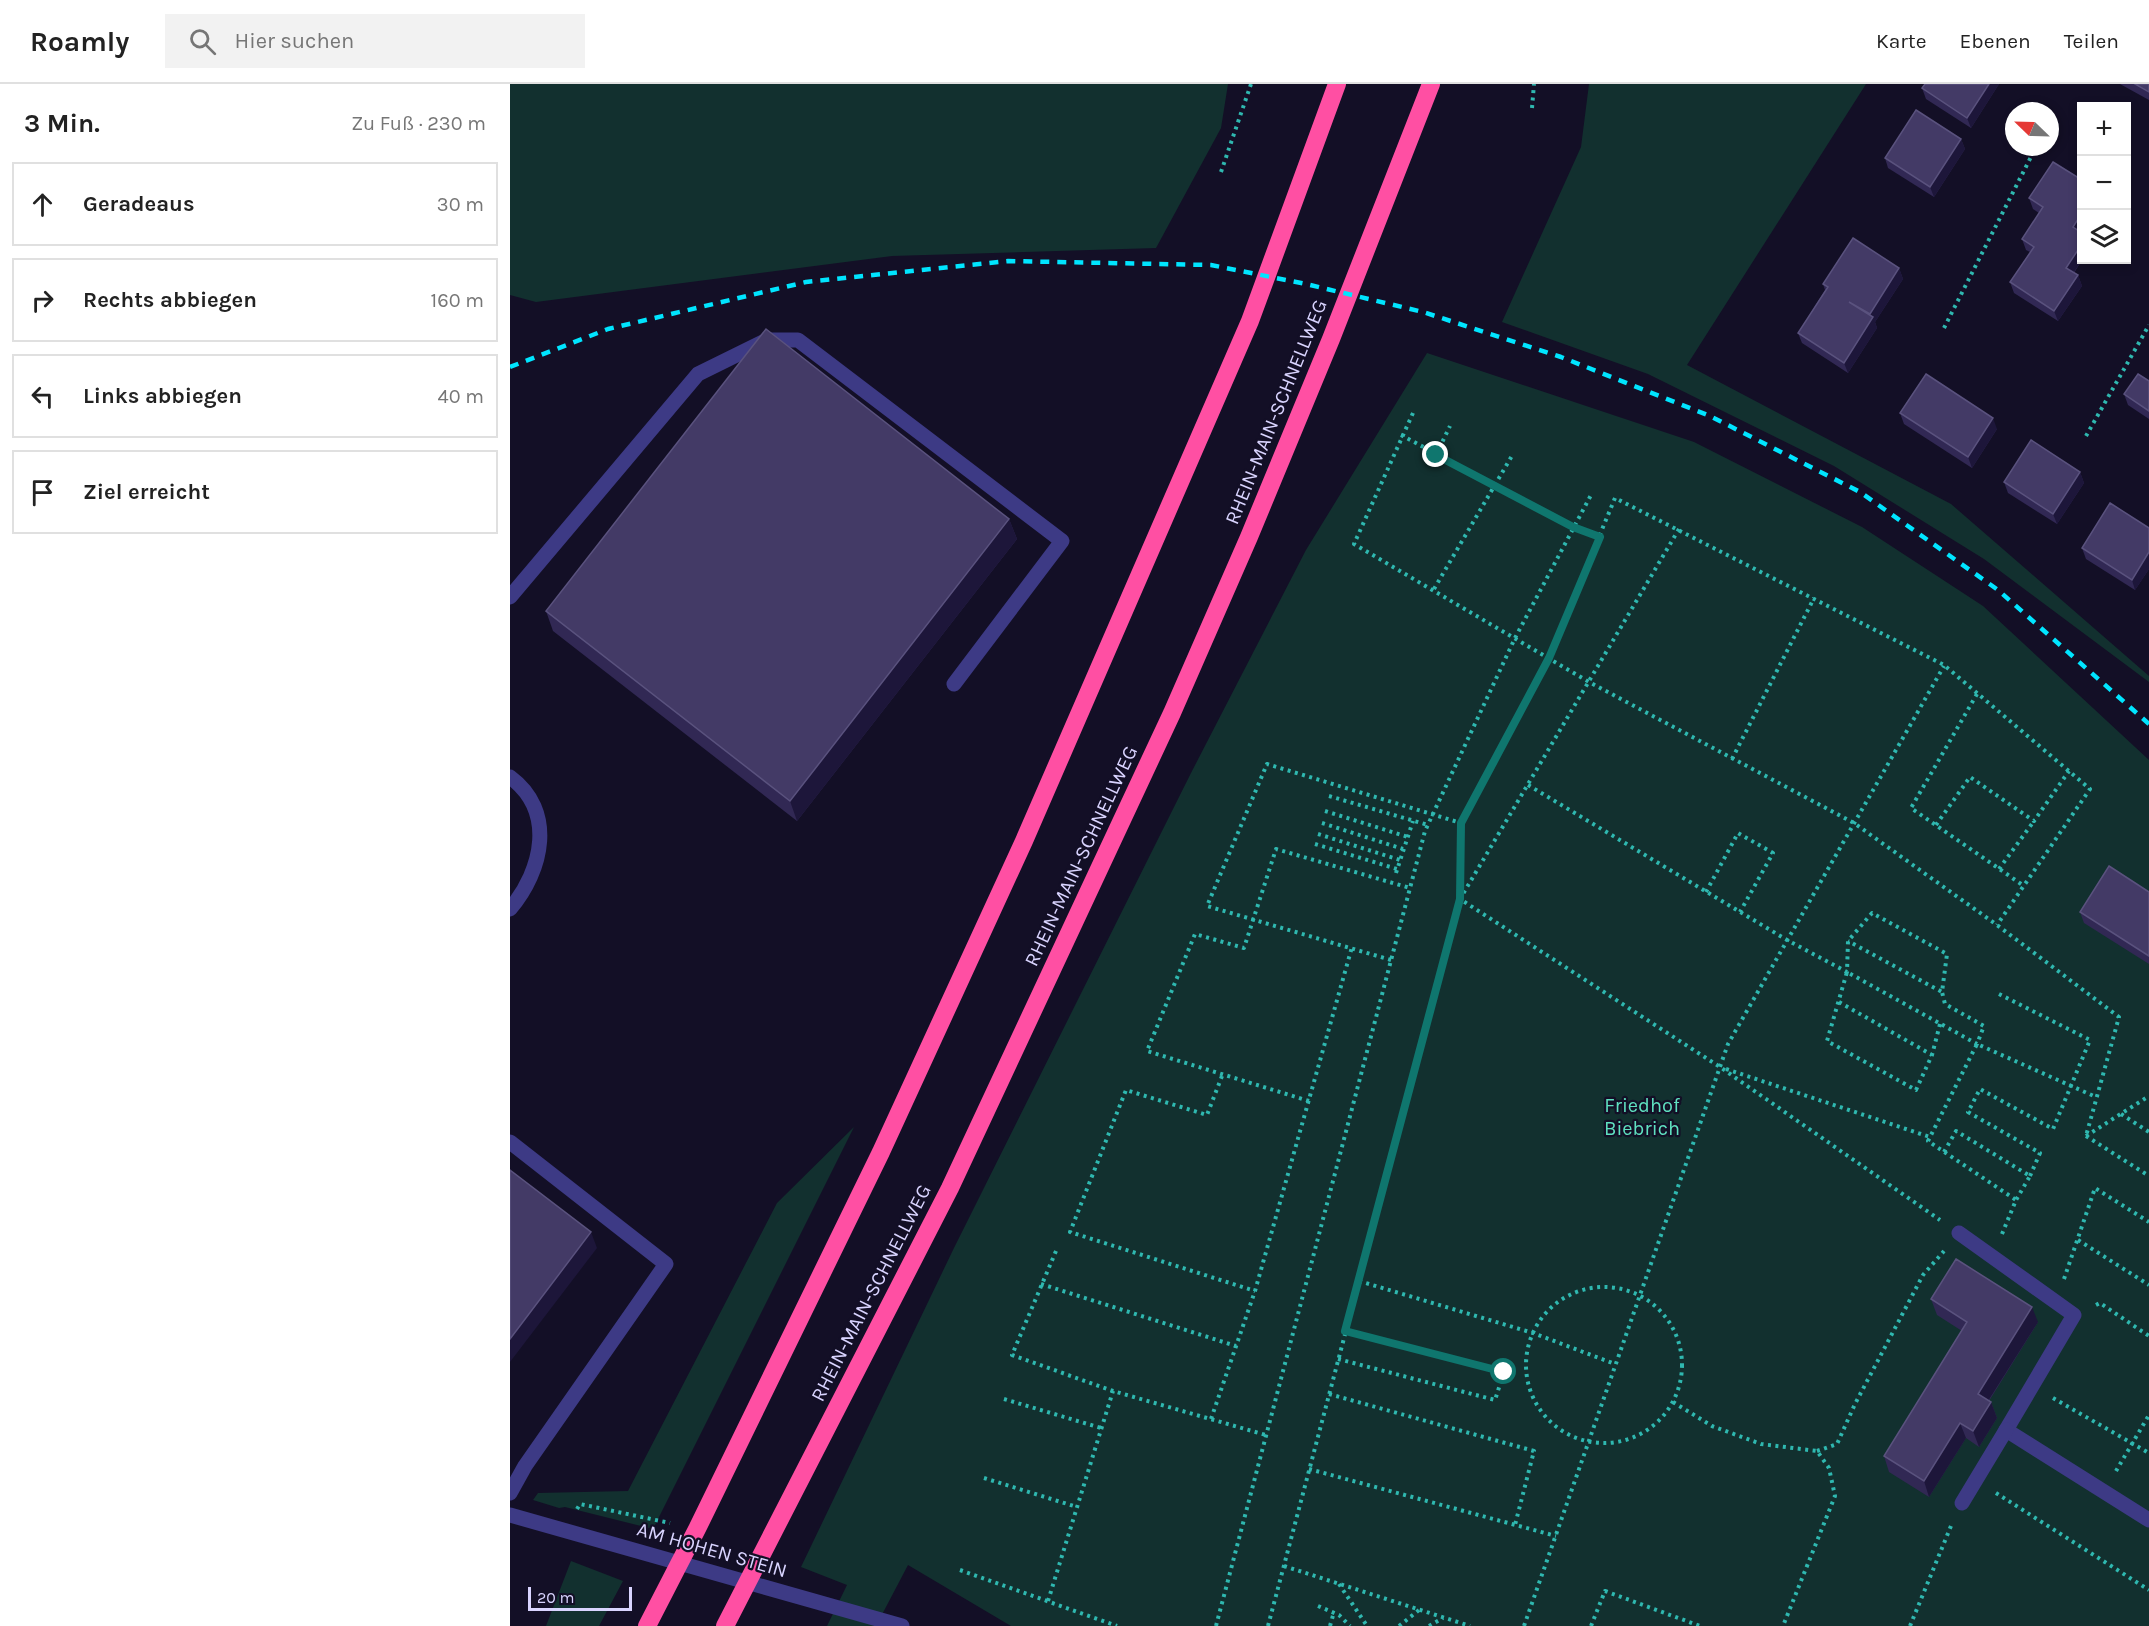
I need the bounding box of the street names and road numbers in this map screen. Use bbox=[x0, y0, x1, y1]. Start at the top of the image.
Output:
street label: RHEIN-MAIN-SCHNELLWEG bbox=[1220, 296, 1332, 528]
street label: RHEIN-MAIN-SCHNELLWEG bbox=[1020, 742, 1142, 970]
street label: RHEIN-MAIN-SCHNELLWEG bbox=[806, 1181, 936, 1405]
street label: AM HOHEN STEIN bbox=[634, 1518, 790, 1582]

